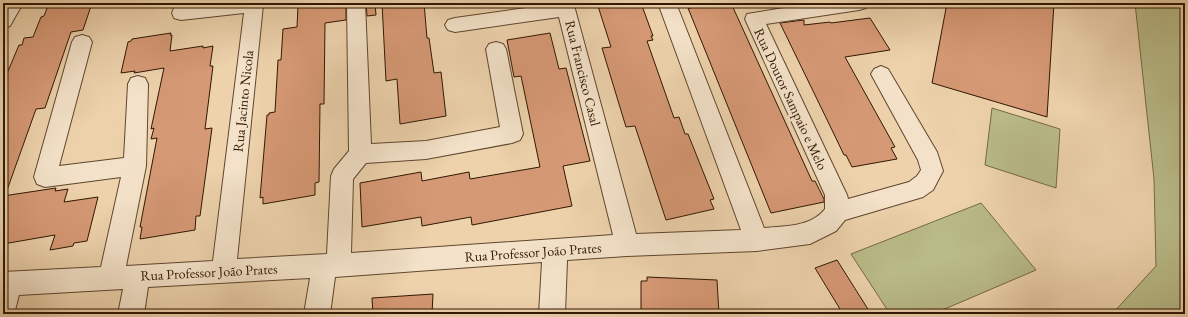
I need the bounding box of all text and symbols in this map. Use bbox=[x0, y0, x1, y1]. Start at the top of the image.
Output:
street label: Rua Francisco Casal bbox=[561, 18, 605, 128]
street label: Rua Doutor Sampaio e Melo bbox=[750, 25, 832, 173]
street label: Rua Jacinto Nicola bbox=[229, 49, 257, 153]
street label: Rua Professor João Prates bbox=[464, 238, 603, 266]
street label: Rua Professor João Prates bbox=[140, 259, 278, 285]

